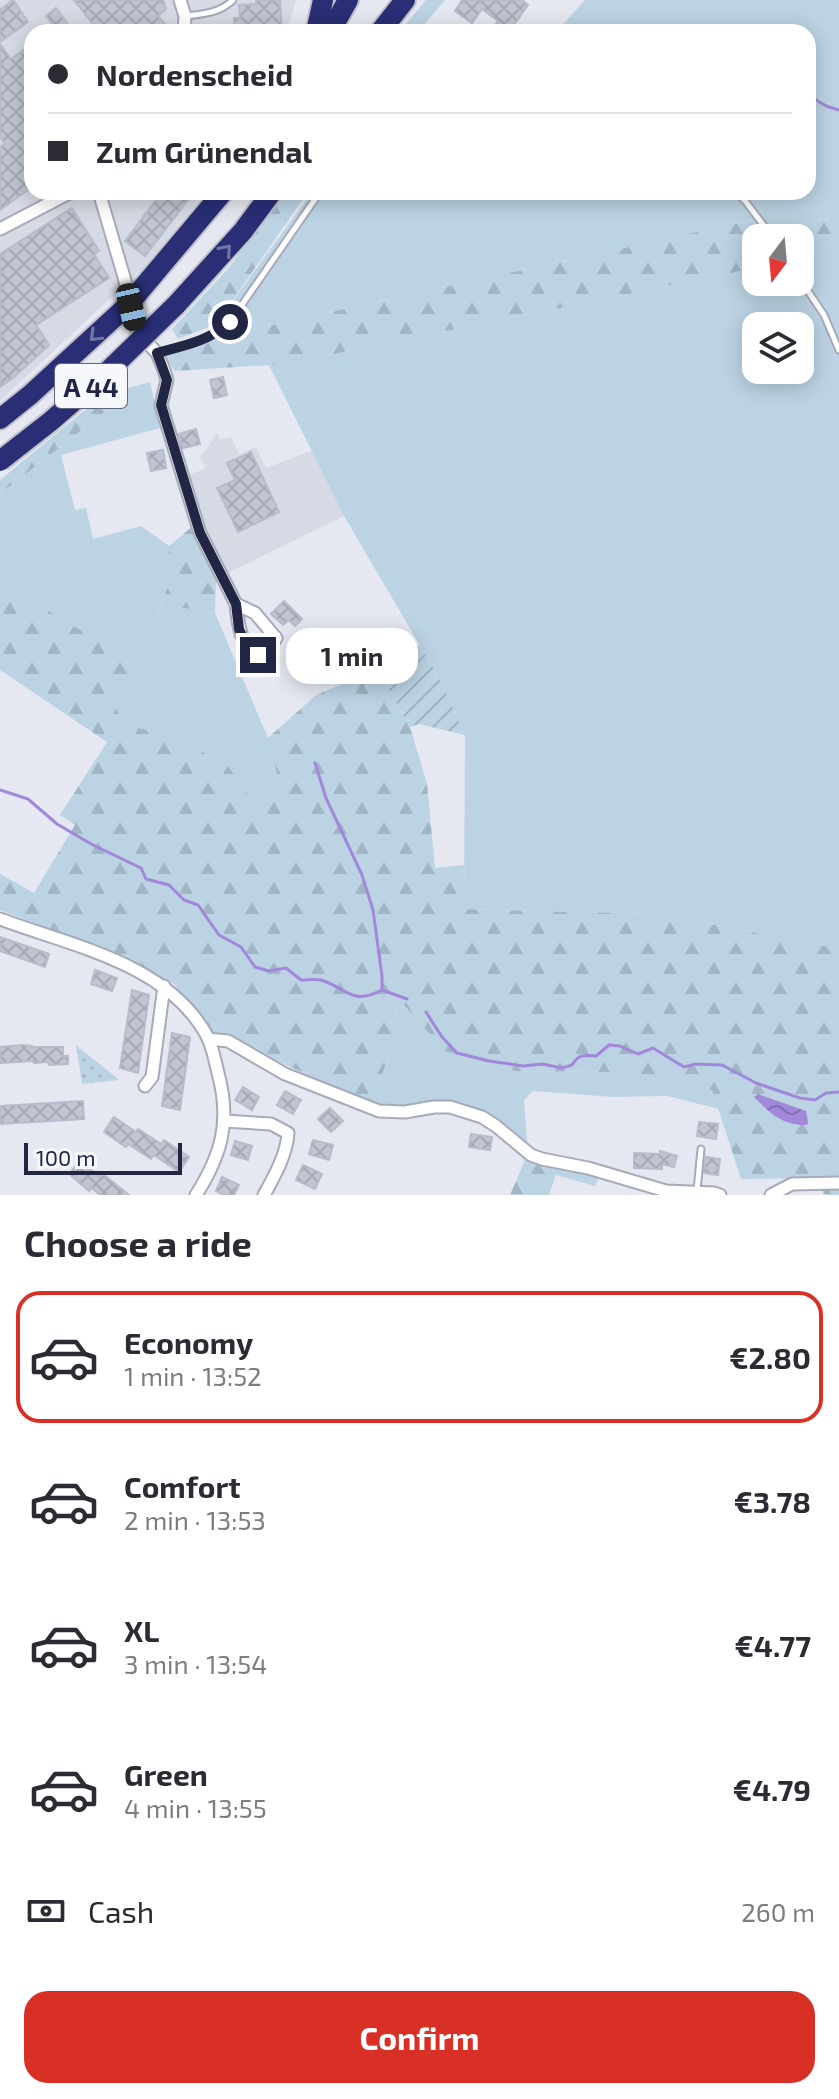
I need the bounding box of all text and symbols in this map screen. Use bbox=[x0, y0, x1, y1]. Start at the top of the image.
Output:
text: Nordenscheid bbox=[96, 56, 293, 92]
text: Zum Grünendal bbox=[96, 133, 312, 169]
north arrow bbox=[742, 224, 814, 296]
map controls bbox=[742, 224, 814, 384]
one-way arrow bbox=[216, 245, 231, 260]
car bbox=[114, 281, 148, 333]
route start bbox=[212, 304, 248, 340]
button: layers bbox=[742, 312, 814, 384]
one-way arrow bbox=[90, 327, 104, 342]
road number: A 44 bbox=[55, 364, 127, 408]
callout: 1 min bbox=[286, 627, 418, 683]
route end bbox=[240, 637, 276, 673]
text: 1 min bbox=[321, 640, 383, 671]
scale bar bbox=[24, 1139, 182, 1175]
text: 100 m bbox=[36, 1144, 95, 1170]
text: Choose a ride bbox=[24, 1221, 252, 1264]
icon: car bbox=[28, 1321, 100, 1393]
text: Economy bbox=[124, 1324, 253, 1360]
text: €2.80 bbox=[729, 1339, 811, 1375]
text: 1 min · 13:52 bbox=[124, 1360, 262, 1391]
icon: car bbox=[28, 1465, 100, 1537]
text: Comfort bbox=[124, 1468, 241, 1504]
text: €3.78 bbox=[734, 1483, 811, 1519]
text: 2 min · 13:53 bbox=[124, 1504, 266, 1535]
icon: car bbox=[28, 1609, 100, 1681]
text: XL bbox=[124, 1612, 159, 1648]
text: €4.77 bbox=[735, 1627, 811, 1663]
text: 3 min · 13:54 bbox=[124, 1648, 267, 1679]
icon: car bbox=[28, 1753, 100, 1825]
text: Green bbox=[124, 1756, 208, 1792]
text: €4.79 bbox=[733, 1771, 811, 1807]
text: 4 min · 13:55 bbox=[124, 1792, 267, 1823]
icon: cash bbox=[24, 1889, 68, 1933]
text: Cash bbox=[88, 1893, 154, 1929]
text: 260 m bbox=[741, 1896, 815, 1927]
button: Confirm bbox=[24, 1991, 815, 2083]

